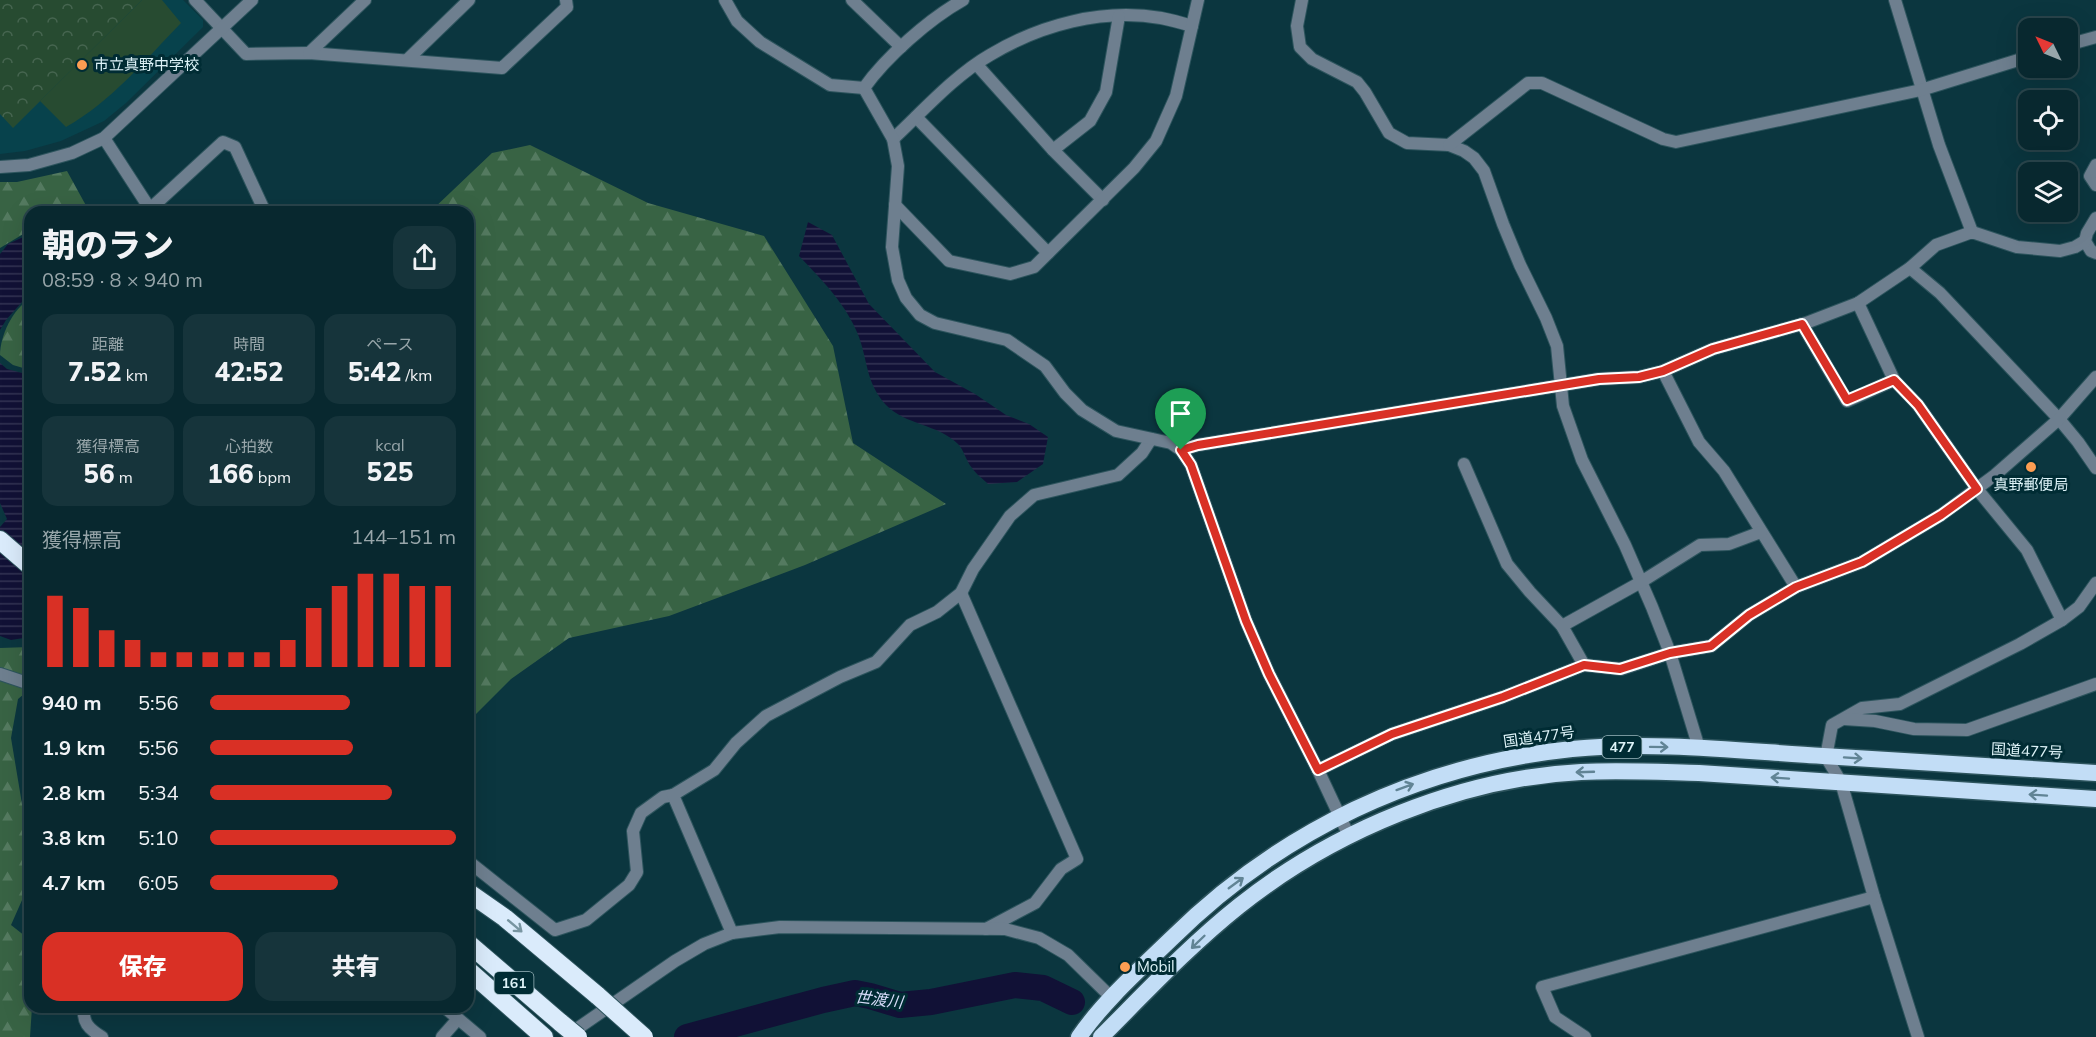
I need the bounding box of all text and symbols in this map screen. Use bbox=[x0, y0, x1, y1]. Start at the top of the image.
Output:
north arrow bbox=[2018, 18, 2078, 78]
map controls bbox=[2018, 18, 2078, 222]
place label: 市立真野中学校 bbox=[94, 55, 199, 74]
marker: 市立真野中学校 bbox=[75, 58, 89, 72]
button: locate bbox=[2018, 90, 2078, 150]
button: layers bbox=[2018, 162, 2078, 222]
text: 朝のラン bbox=[42, 224, 174, 265]
button: share bbox=[393, 226, 456, 289]
text: 08:59 · 8 × 940 m bbox=[42, 267, 203, 292]
text: 距離 bbox=[92, 334, 124, 354]
text: 時間 bbox=[233, 334, 265, 354]
text: ペース bbox=[366, 334, 414, 354]
text: 7.52 bbox=[68, 355, 122, 388]
text: 42:52 bbox=[214, 355, 284, 388]
text: 5:42 bbox=[348, 355, 401, 388]
text: km bbox=[122, 365, 148, 385]
text: /km bbox=[401, 365, 432, 385]
pin bbox=[1155, 388, 1206, 450]
icon: arrive bbox=[1164, 397, 1197, 430]
text: kcal bbox=[375, 435, 405, 455]
text: 獲得標高 bbox=[76, 436, 140, 456]
text: 心拍数 bbox=[225, 436, 273, 456]
text: 525 bbox=[367, 455, 413, 488]
text: 56 bbox=[83, 457, 114, 490]
text: 166 bbox=[207, 457, 254, 490]
marker: 真野郵便局 bbox=[2024, 460, 2038, 474]
text: m bbox=[114, 467, 133, 487]
text: bpm bbox=[254, 467, 291, 487]
place label: 真野郵便局 bbox=[1993, 475, 2069, 494]
text: 144–151 m bbox=[351, 524, 456, 549]
text: 獲得標高 bbox=[42, 527, 122, 552]
text: 940 m bbox=[42, 690, 101, 715]
text: 5:56 bbox=[138, 690, 179, 715]
street label: 国道477号 bbox=[1502, 722, 1576, 751]
text: 1.9 km bbox=[42, 735, 105, 760]
text: 5:56 bbox=[138, 735, 179, 760]
road number: 477 bbox=[1602, 736, 1642, 758]
street label: 国道477号 bbox=[1991, 739, 2063, 762]
one-way arrow bbox=[1648, 741, 1668, 753]
one-way arrow bbox=[1843, 753, 1863, 764]
one-way arrow bbox=[1576, 767, 1596, 778]
one-way arrow bbox=[1771, 772, 1791, 783]
text: 2.8 km bbox=[42, 780, 105, 805]
text: 5:34 bbox=[138, 780, 179, 805]
one-way arrow bbox=[1396, 781, 1414, 792]
one-way arrow bbox=[2028, 789, 2048, 800]
text: 3.8 km bbox=[42, 825, 105, 850]
text: 5:10 bbox=[138, 825, 179, 850]
text: 4.7 km bbox=[42, 870, 105, 895]
text: 6:05 bbox=[138, 870, 179, 895]
one-way arrow bbox=[1228, 876, 1244, 889]
one-way arrow bbox=[507, 920, 523, 933]
button: 保存 bbox=[42, 932, 243, 1001]
button: 共有 bbox=[255, 932, 456, 1001]
one-way arrow bbox=[1191, 934, 1206, 949]
place label: Mobil bbox=[1137, 957, 1175, 976]
marker: Mobil bbox=[1118, 960, 1132, 974]
road number: 161 bbox=[494, 972, 534, 994]
water label: 世渡川 bbox=[854, 986, 906, 1012]

